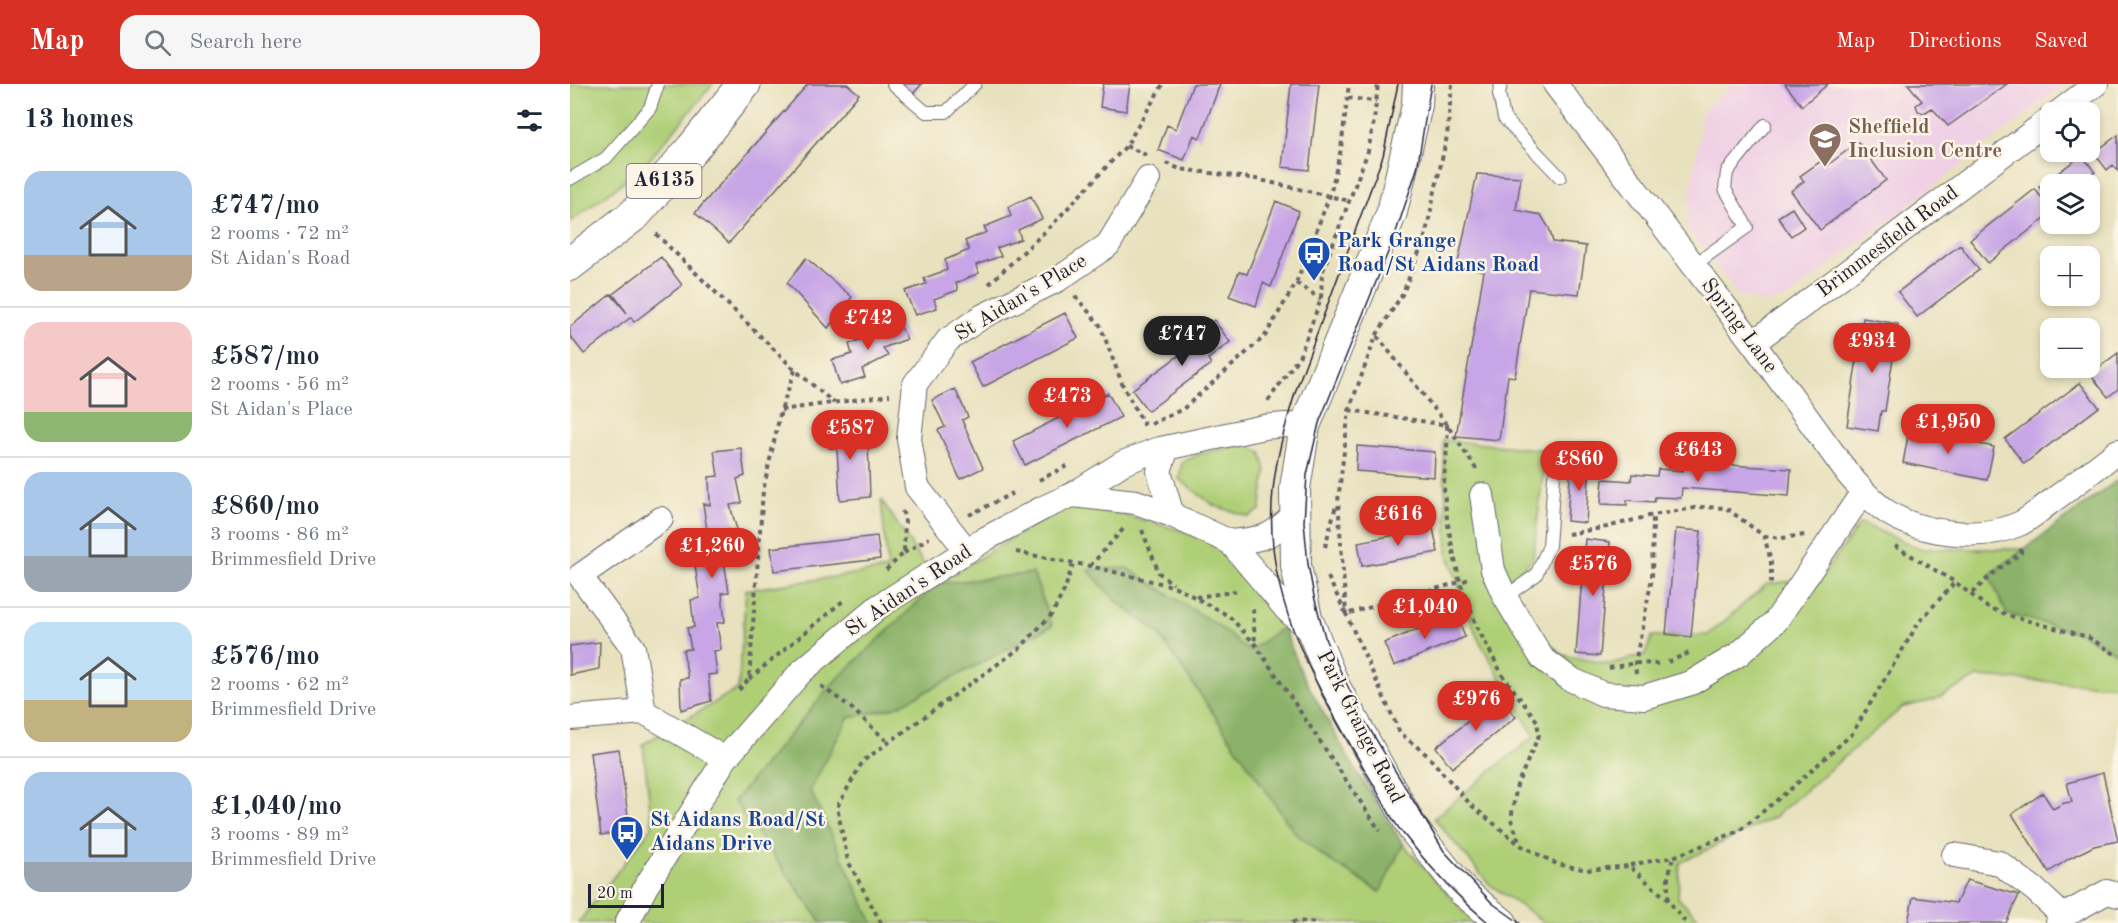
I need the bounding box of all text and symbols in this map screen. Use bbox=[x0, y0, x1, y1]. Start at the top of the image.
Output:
search box bbox=[120, 15, 540, 69]
icon: search bbox=[141, 26, 174, 59]
text: Map bbox=[30, 28, 84, 56]
text: Search here bbox=[189, 31, 302, 53]
text: Map bbox=[1836, 31, 1875, 52]
text: Directions bbox=[1908, 31, 2002, 52]
text: Saved bbox=[2035, 31, 2088, 52]
map controls bbox=[2040, 102, 2100, 378]
button: locate bbox=[2040, 102, 2100, 162]
icon: filters bbox=[513, 104, 546, 137]
text: 13 homes bbox=[24, 107, 133, 133]
place label: Sheffield Inclusion Centre bbox=[1848, 117, 2002, 162]
school or university icon: Sheffield Inclusion Centre bbox=[1807, 121, 1843, 168]
road number: A6135 bbox=[626, 164, 702, 198]
button: layers bbox=[2040, 174, 2100, 234]
street label: Brimmesfield Road bbox=[1813, 182, 1963, 302]
text: £747/mo bbox=[210, 193, 320, 219]
icon: home bbox=[72, 195, 144, 267]
text: 2 rooms · 72 m² bbox=[210, 224, 349, 244]
place label: Park Grange Road/St Aidans Road bbox=[1337, 231, 1539, 276]
bus stop icon: Park Grange Road/St Aidans Road bbox=[1296, 235, 1332, 282]
button: + bbox=[2040, 246, 2100, 306]
text: St Aidan's Road bbox=[210, 249, 350, 269]
street label: St Aidan's Place bbox=[951, 250, 1091, 346]
street label: Spring Lane bbox=[1697, 275, 1781, 377]
pin: £742 bbox=[832, 300, 904, 351]
text: £742 bbox=[843, 309, 893, 329]
pin: £747 bbox=[1146, 316, 1218, 367]
button: − bbox=[2040, 318, 2100, 378]
pin: £934 bbox=[1836, 323, 1908, 374]
text: £747 bbox=[1157, 325, 1207, 345]
text: £934 bbox=[1847, 332, 1897, 352]
text: £587/mo bbox=[210, 344, 320, 370]
icon: home bbox=[72, 346, 144, 418]
text: 2 rooms · 56 m² bbox=[210, 375, 349, 395]
pin: £473 bbox=[1031, 378, 1103, 429]
text: £473 bbox=[1042, 387, 1092, 407]
text: St Aidan's Place bbox=[210, 400, 353, 420]
pin: £1,950 bbox=[1899, 404, 1997, 455]
pin: £587 bbox=[814, 410, 886, 461]
text: £1,950 bbox=[1915, 413, 1981, 433]
text: £587 bbox=[825, 419, 875, 439]
pin: £643 bbox=[1662, 432, 1734, 483]
pin: £860 bbox=[1543, 441, 1615, 492]
text: £643 bbox=[1673, 441, 1723, 461]
text: £860 bbox=[1554, 450, 1604, 470]
text: £860/mo bbox=[210, 494, 320, 520]
icon: home bbox=[72, 496, 144, 568]
pin: £616 bbox=[1362, 496, 1434, 547]
text: £616 bbox=[1373, 505, 1423, 525]
text: 3 rooms · 86 m² bbox=[210, 525, 349, 545]
pin: £1,260 bbox=[663, 528, 761, 579]
text: £1,260 bbox=[679, 537, 745, 557]
street label: St Aidan's Road bbox=[842, 541, 976, 641]
pin: £576 bbox=[1557, 546, 1629, 597]
text: Brimmesfield Drive bbox=[210, 550, 376, 570]
text: £576 bbox=[1568, 555, 1618, 575]
pin: £1,040 bbox=[1376, 589, 1474, 640]
text: £1,040 bbox=[1392, 598, 1458, 618]
text: £576/mo bbox=[210, 644, 320, 670]
icon: home bbox=[72, 646, 144, 718]
street label: Park Grange Road bbox=[1312, 647, 1408, 807]
text: 2 rooms · 62 m² bbox=[210, 675, 349, 695]
pin: £976 bbox=[1440, 681, 1512, 732]
text: £976 bbox=[1451, 690, 1501, 710]
text: Brimmesfield Drive bbox=[210, 700, 376, 720]
text: £1,040/mo bbox=[210, 794, 342, 820]
icon: home bbox=[72, 796, 144, 868]
place label: St Aidans Road/St Aidans Drive bbox=[650, 810, 825, 855]
bus stop icon: St Aidans Road/St Aidans Drive bbox=[609, 814, 645, 861]
text: 3 rooms · 89 m² bbox=[210, 825, 349, 845]
text: Brimmesfield Drive bbox=[210, 850, 376, 870]
scale bar bbox=[588, 881, 664, 908]
text: 20 m bbox=[597, 886, 633, 902]

